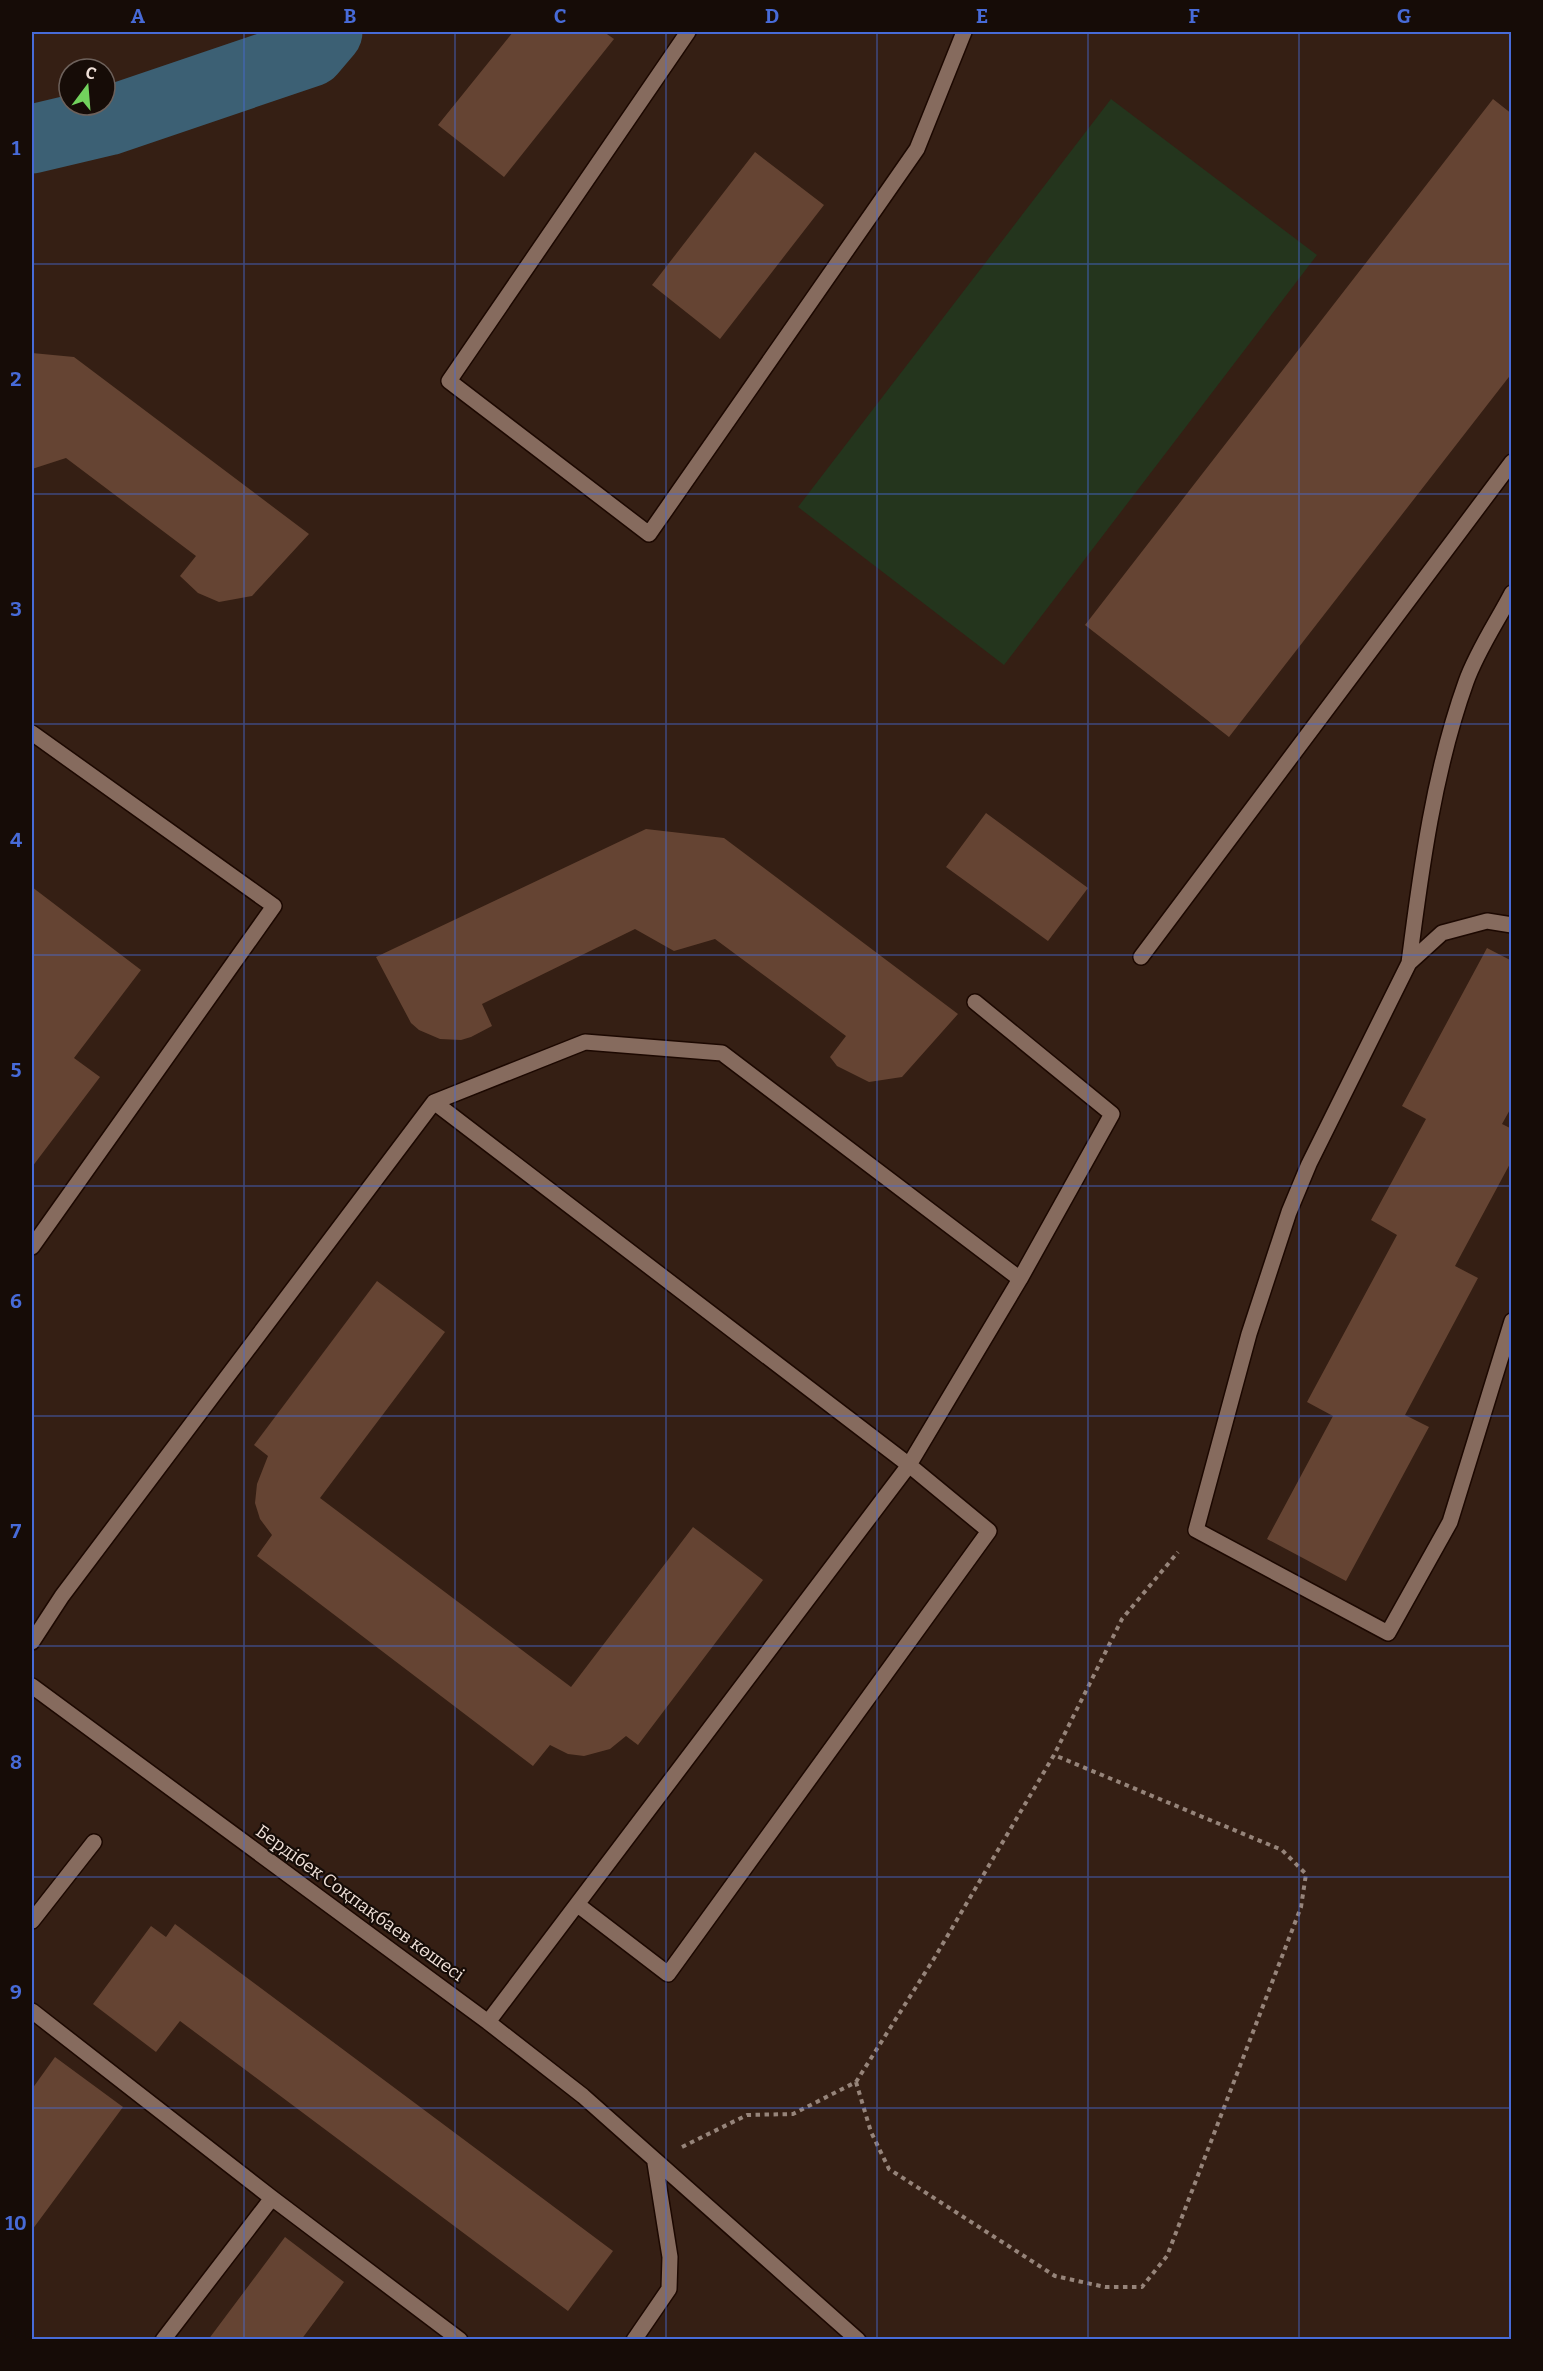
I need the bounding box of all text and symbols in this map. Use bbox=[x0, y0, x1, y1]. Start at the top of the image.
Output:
text: A bbox=[131, 4, 146, 28]
text: B bbox=[344, 4, 357, 28]
text: C bbox=[554, 4, 566, 28]
text: D bbox=[765, 4, 779, 28]
text: E bbox=[976, 4, 988, 28]
text: F bbox=[1188, 4, 1200, 28]
text: G bbox=[1397, 4, 1411, 28]
north arrow bbox=[57, 57, 117, 117]
text: С bbox=[84, 63, 98, 84]
text: 1 bbox=[12, 136, 21, 160]
text: 2 bbox=[10, 367, 22, 391]
text: 3 bbox=[10, 597, 22, 621]
text: 4 bbox=[10, 828, 22, 852]
text: 5 bbox=[11, 1058, 22, 1082]
text: 6 bbox=[10, 1289, 22, 1313]
text: 7 bbox=[11, 1519, 22, 1543]
text: 8 bbox=[10, 1750, 22, 1774]
street label: Бердібек Соқпақбаев көшесі bbox=[252, 1820, 468, 1986]
text: 9 bbox=[10, 1980, 22, 2004]
text: 10 bbox=[5, 2211, 27, 2235]

